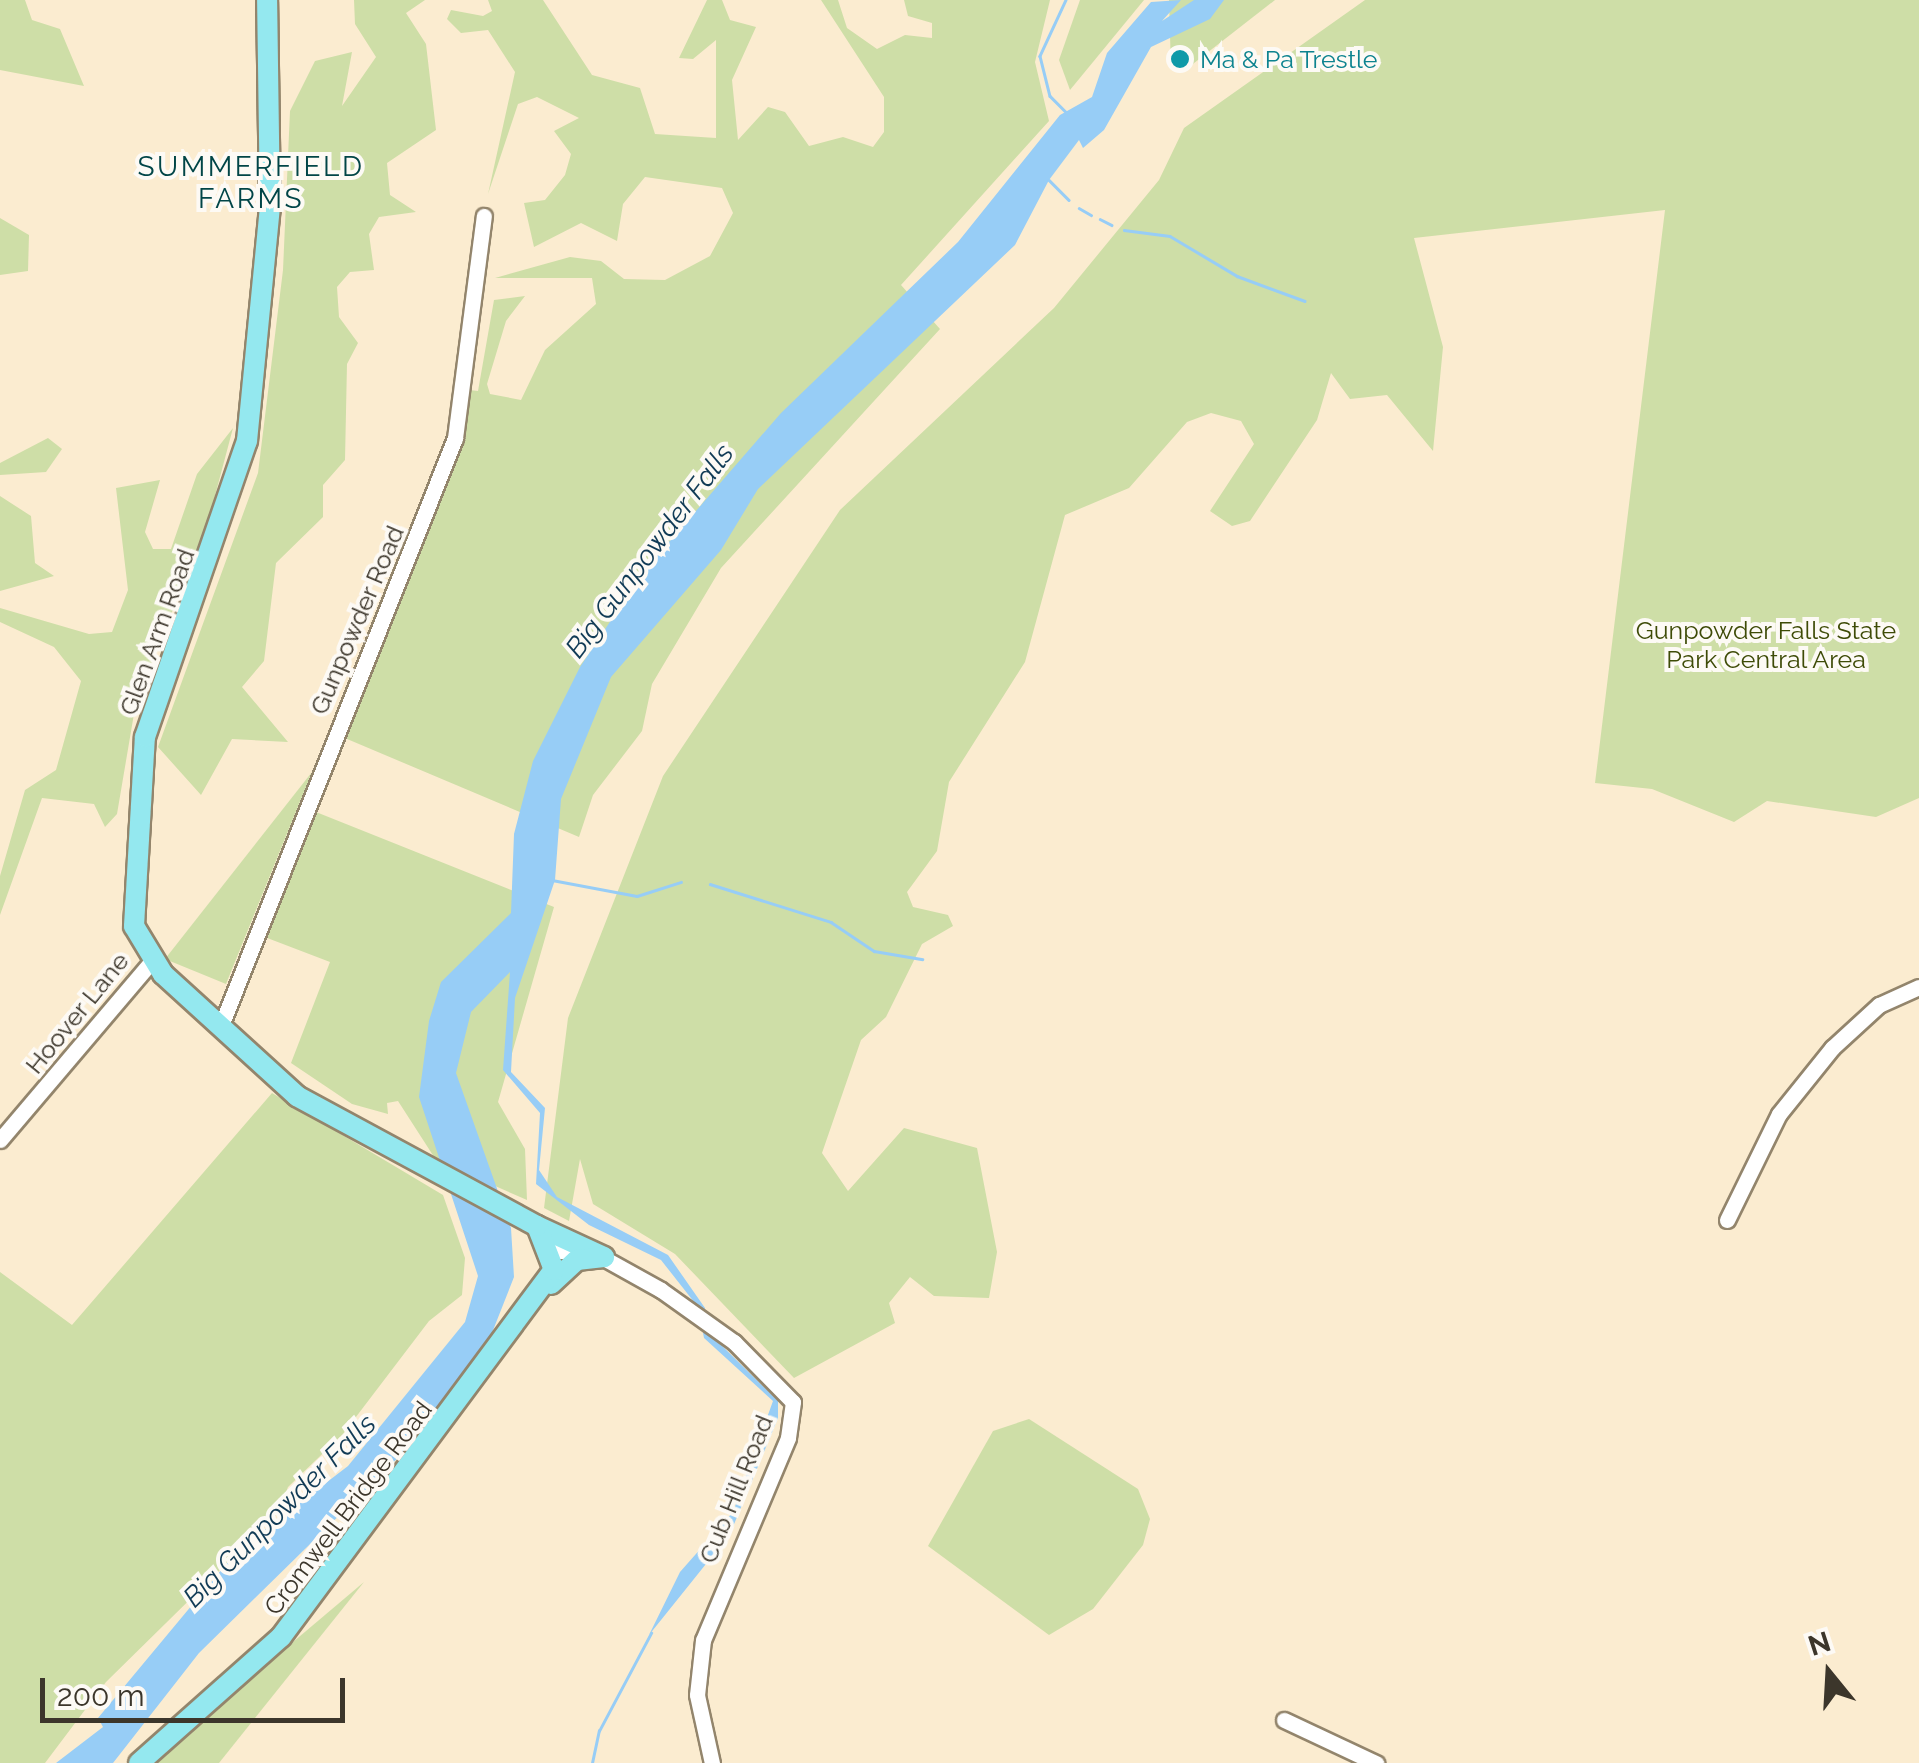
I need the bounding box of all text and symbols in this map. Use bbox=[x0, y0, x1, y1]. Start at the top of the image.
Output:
place label: Ma & Pa Trestle bbox=[1200, 44, 1378, 74]
marker: Ma & Pa Trestle bbox=[1169, 48, 1191, 70]
district label: SUMMERFIELD FARMS bbox=[138, 150, 364, 216]
water label: Big Gunpowder Falls bbox=[559, 437, 741, 665]
street label: Gunpowder Road bbox=[304, 521, 410, 719]
street label: Glen Arm Road bbox=[113, 544, 201, 720]
park label: Gunpowder Falls State Park Central Area bbox=[1636, 616, 1896, 675]
street label: Hoover Lane bbox=[19, 946, 135, 1080]
street label: Cromwell Bridge Road bbox=[258, 1395, 438, 1621]
water label: Big Gunpowder Falls bbox=[176, 1407, 384, 1615]
street label: Cub Hill Road bbox=[693, 1410, 779, 1568]
north arrow bbox=[1779, 1623, 1879, 1723]
text: N bbox=[1804, 1625, 1835, 1663]
scale bar bbox=[45, 1658, 350, 1720]
text: 200 m bbox=[57, 1678, 145, 1713]

